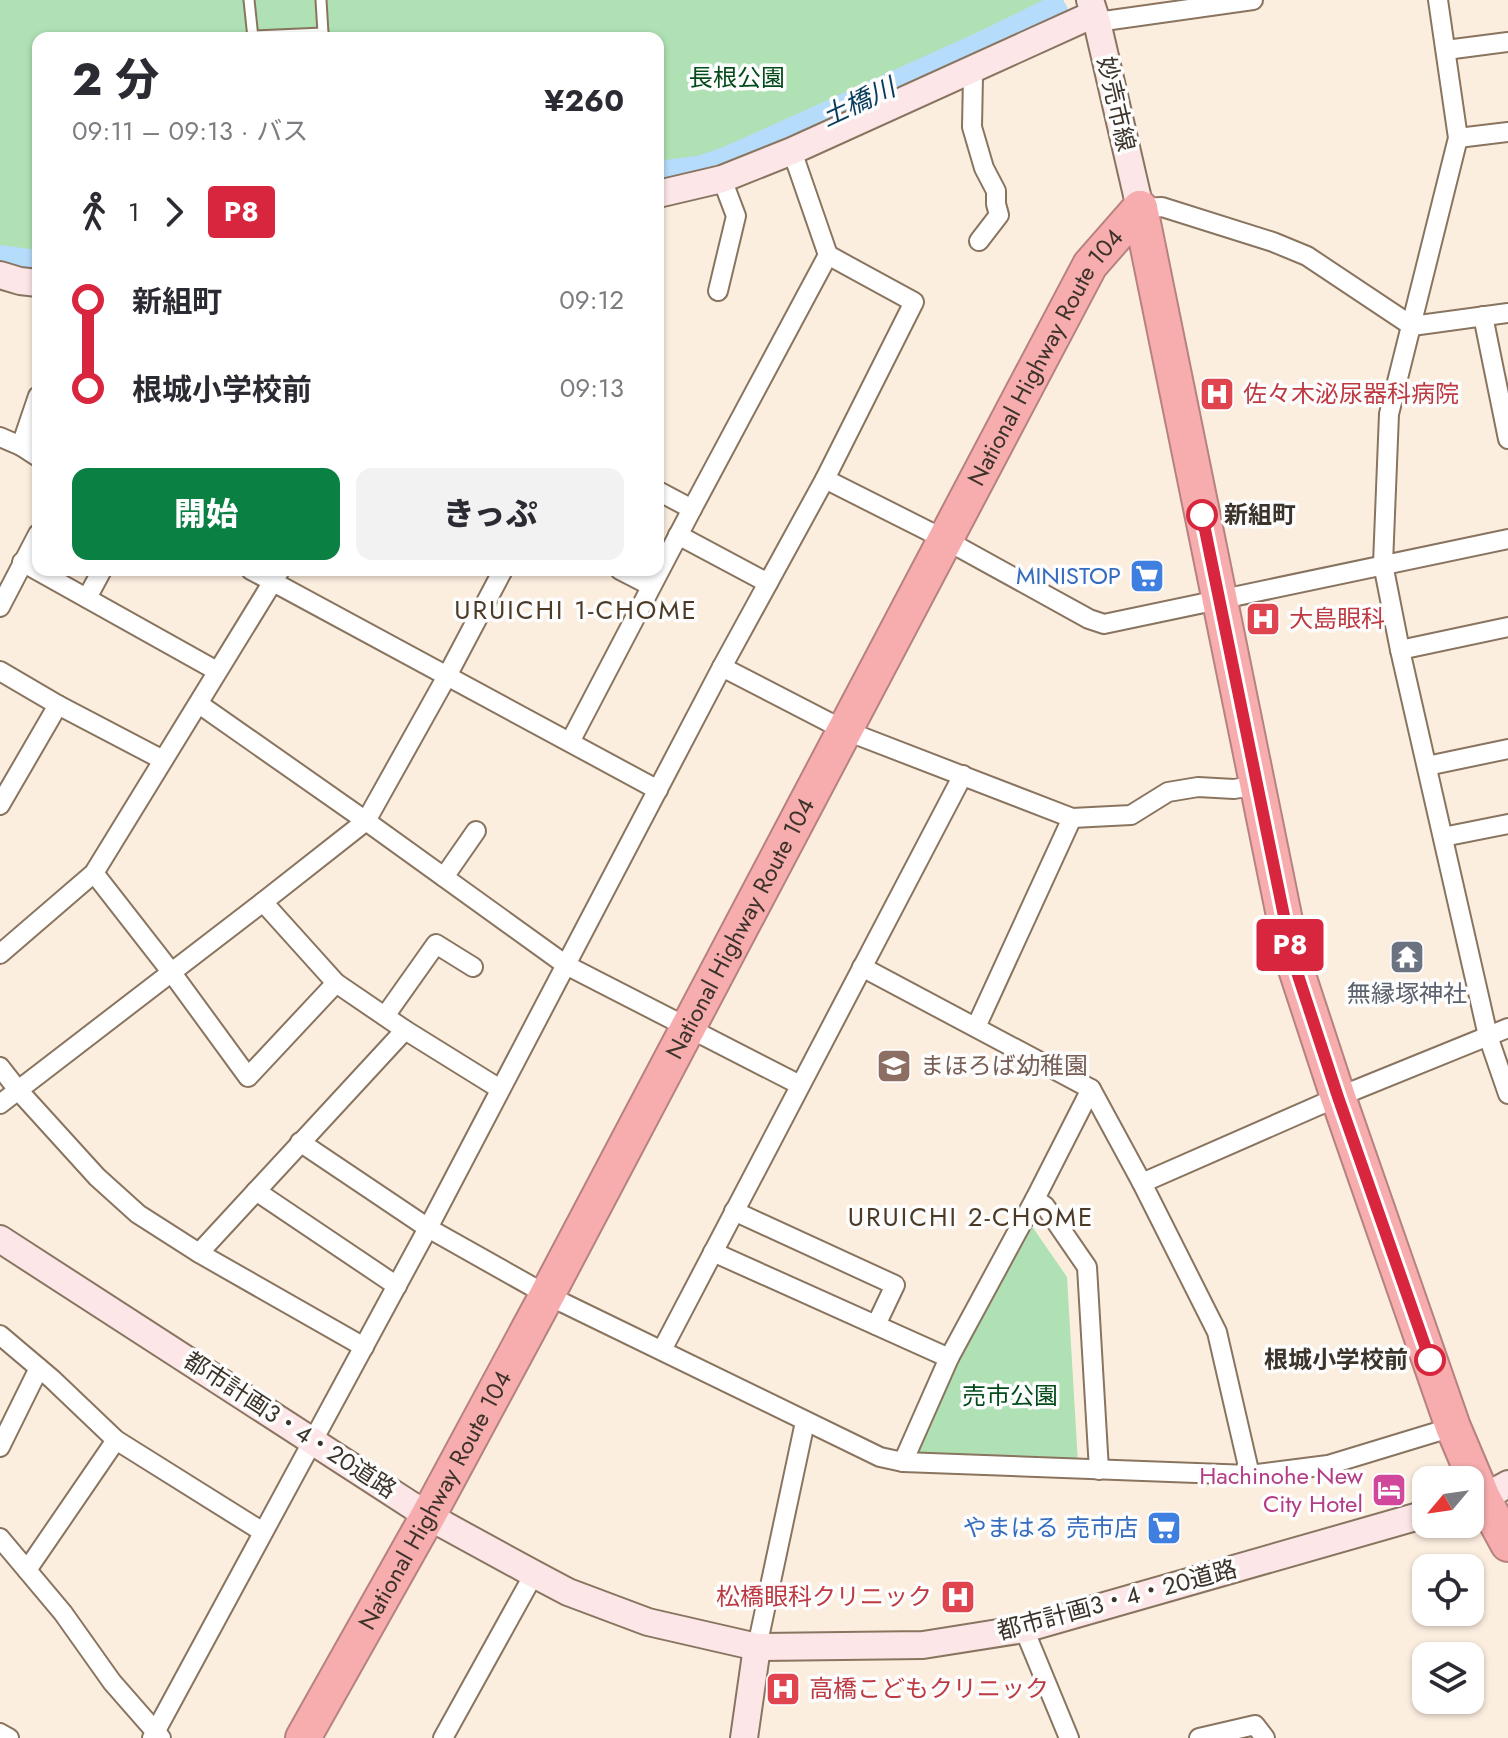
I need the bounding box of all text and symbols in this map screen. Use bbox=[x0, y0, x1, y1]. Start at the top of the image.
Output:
text: 2 分 bbox=[72, 48, 159, 112]
street label: 妙売市線 bbox=[1089, 53, 1144, 155]
park label: 長根公園 bbox=[689, 60, 785, 95]
water label: 土橋川 bbox=[815, 67, 904, 136]
text: ¥260 bbox=[544, 79, 624, 122]
text: 09:11 – 09:13 · バス bbox=[72, 112, 308, 150]
icon: walk bbox=[72, 190, 116, 234]
icon: forward bbox=[152, 190, 196, 234]
text: P8 bbox=[224, 191, 259, 232]
text: 1 bbox=[128, 193, 140, 231]
street label: National Highway Route 104 bbox=[959, 221, 1131, 492]
text: 新組町 bbox=[132, 280, 222, 323]
text: 09:12 bbox=[559, 281, 624, 319]
text: 根城小学校前 bbox=[132, 368, 312, 411]
text: 09:13 bbox=[560, 369, 624, 407]
hospital icon: 佐々木泌尿器科病院 bbox=[1198, 375, 1236, 413]
place label: 佐々木泌尿器科病院 bbox=[1243, 376, 1459, 411]
button: 開始 bbox=[72, 468, 340, 560]
button: きっぷ bbox=[356, 468, 624, 560]
place label: 新組町 bbox=[1224, 497, 1296, 532]
marker: 新組町 bbox=[1187, 500, 1217, 530]
supermarket icon: MINISTOP bbox=[1128, 557, 1166, 595]
place label: MINISTOP bbox=[1016, 558, 1121, 593]
district label: URUICHI 1-CHOME bbox=[454, 591, 698, 629]
hospital icon: 大島眼科 bbox=[1244, 600, 1282, 638]
place label: 大島眼科 bbox=[1289, 601, 1385, 636]
street label: National Highway Route 104 bbox=[656, 791, 823, 1065]
line badge: P8 bbox=[1254, 919, 1326, 971]
text: P8 bbox=[1272, 924, 1308, 965]
temple icon: 無縁塚神社 bbox=[1388, 938, 1426, 976]
place label: 無縁塚神社 bbox=[1347, 976, 1467, 1011]
school or university icon: まほろば幼稚園 bbox=[875, 1047, 913, 1085]
place label: まほろば幼稚園 bbox=[920, 1048, 1088, 1083]
district label: URUICHI 2-CHOME bbox=[848, 1198, 1094, 1236]
place label: 根城小学校前 bbox=[1264, 1342, 1408, 1377]
street label: 都市計画3・4・20道路 bbox=[177, 1343, 403, 1507]
marker: 根城小学校前 bbox=[1415, 1345, 1445, 1375]
street label: National Highway Route 104 bbox=[349, 1364, 520, 1636]
park label: 売市公園 bbox=[962, 1378, 1058, 1413]
place label: Hachinohe New City Hotel bbox=[1199, 1458, 1364, 1521]
north arrow bbox=[1412, 1466, 1484, 1538]
map controls bbox=[1412, 1466, 1484, 1714]
hotel icon: Hachinohe New City Hotel bbox=[1370, 1471, 1408, 1509]
supermarket icon: やまはる 売市店 bbox=[1145, 1509, 1183, 1547]
place label: やまはる 売市店 bbox=[963, 1510, 1138, 1545]
street label: 都市計画3・4・20道路 bbox=[993, 1551, 1241, 1648]
button: locate bbox=[1412, 1554, 1484, 1626]
hospital icon: 松橋眼科クリニック bbox=[939, 1578, 977, 1616]
place label: 松橋眼科クリニック bbox=[716, 1579, 932, 1614]
button: layers bbox=[1412, 1642, 1484, 1714]
hospital icon: 高橋こどもクリニック bbox=[764, 1670, 802, 1708]
place label: 高橋こどもクリニック bbox=[809, 1671, 1049, 1706]

